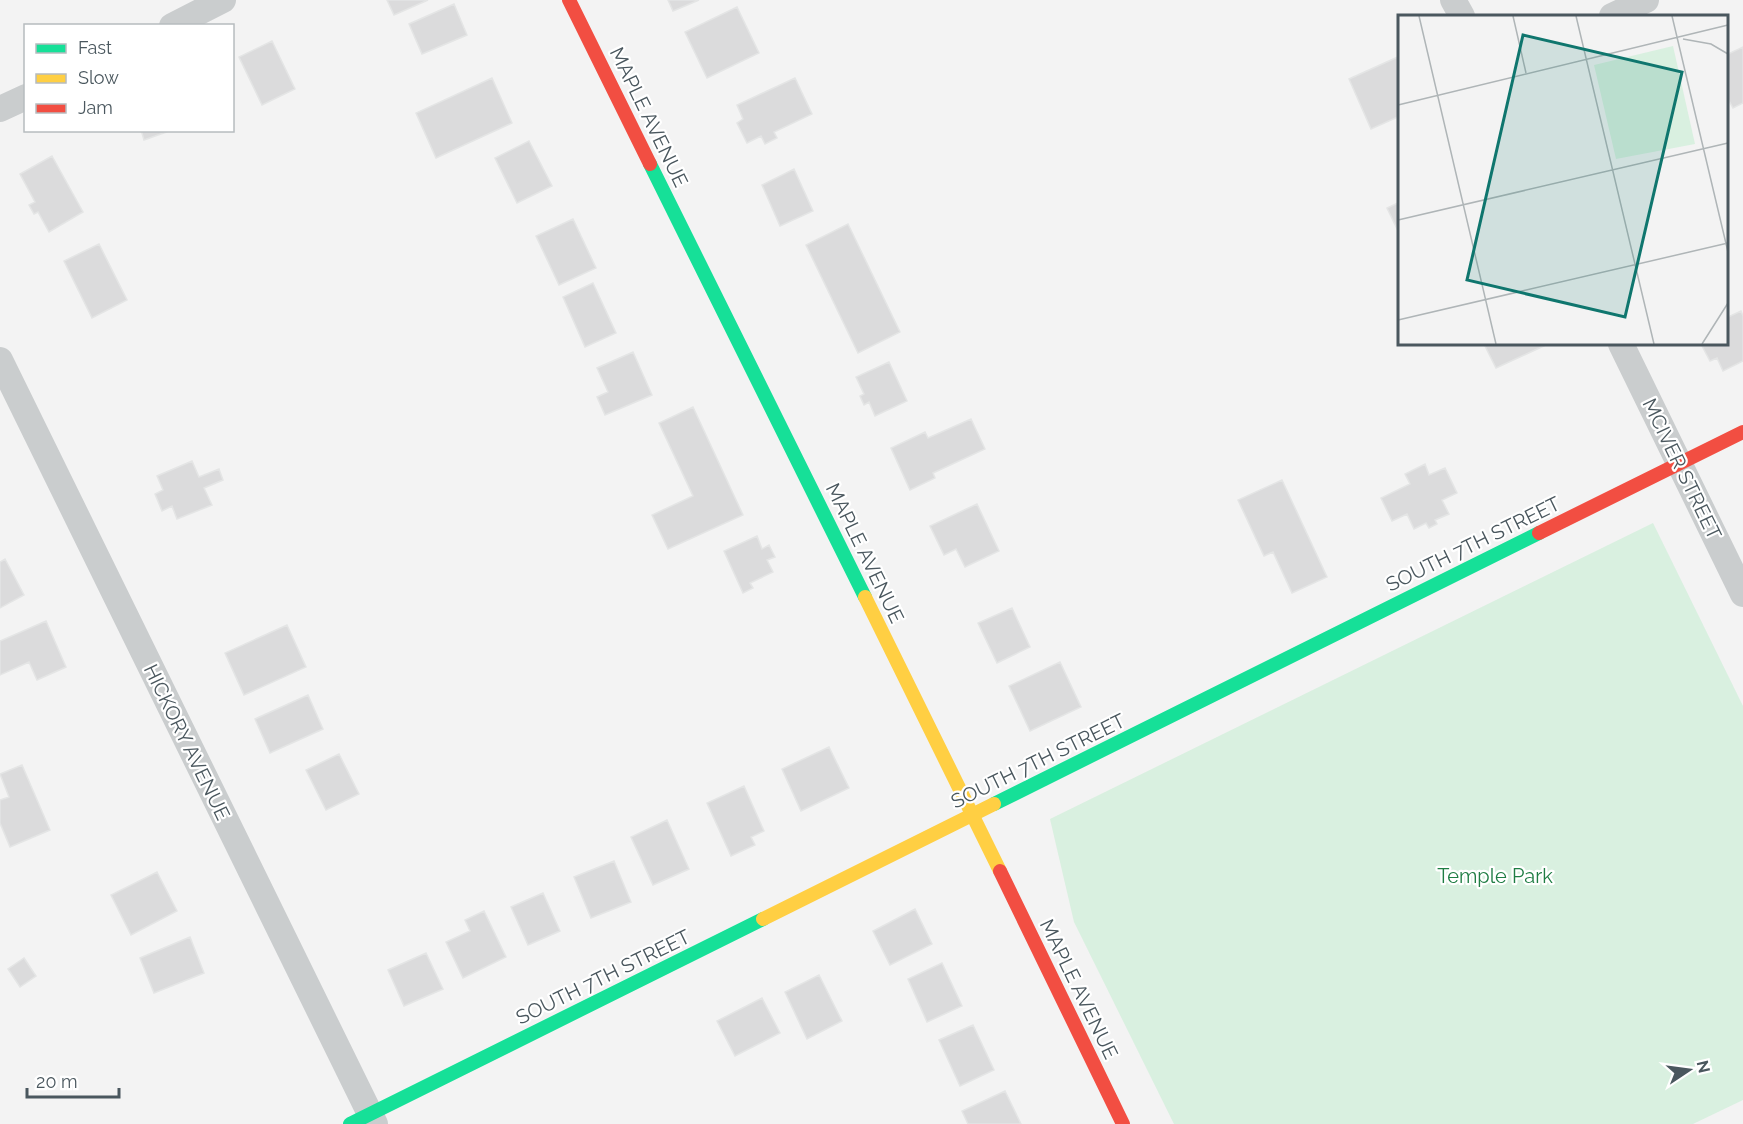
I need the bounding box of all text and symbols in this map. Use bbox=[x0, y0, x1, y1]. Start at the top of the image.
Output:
inset map bbox=[1398, 15, 1728, 345]
legend bbox=[24, 24, 234, 132]
text: Fast bbox=[78, 37, 112, 58]
street label: MAPLE AVENUE bbox=[605, 43, 693, 191]
text: Slow bbox=[78, 67, 119, 88]
text: Jam bbox=[78, 97, 113, 118]
street label: MCIVER STREET bbox=[1637, 394, 1727, 544]
street label: MAPLE AVENUE bbox=[821, 479, 909, 627]
street label: SOUTH 7TH STREET bbox=[1382, 491, 1564, 597]
street label: HICKORY AVENUE bbox=[139, 660, 235, 824]
street label: SOUTH 7TH STREET bbox=[947, 708, 1129, 814]
park label: Temple Park bbox=[1437, 864, 1553, 888]
street label: MAPLE AVENUE bbox=[1035, 915, 1123, 1063]
street label: SOUTH 7TH STREET bbox=[512, 924, 694, 1030]
north arrow bbox=[1659, 1040, 1719, 1100]
text: N bbox=[1692, 1059, 1714, 1075]
scale bar bbox=[27, 1061, 118, 1099]
text: 20 m bbox=[36, 1071, 78, 1092]

